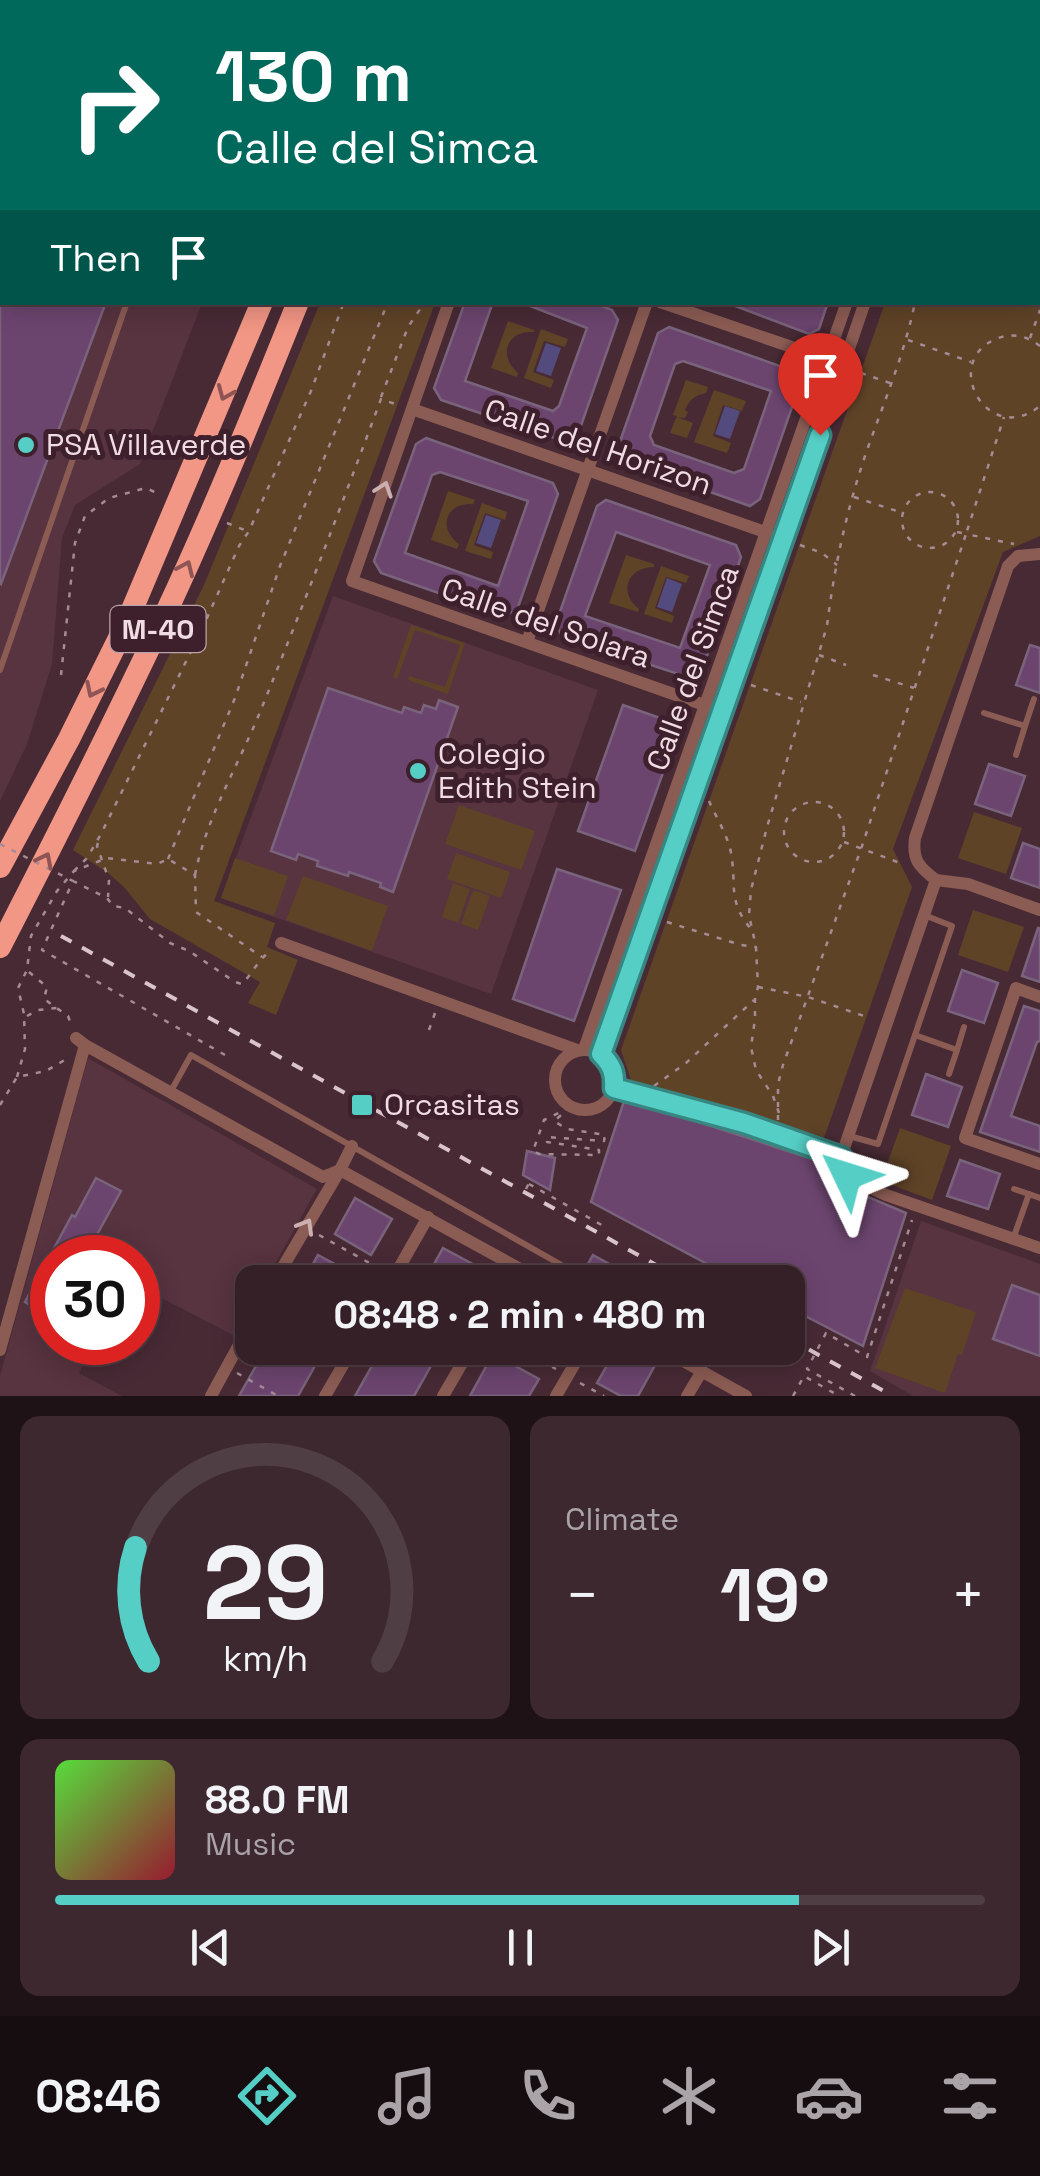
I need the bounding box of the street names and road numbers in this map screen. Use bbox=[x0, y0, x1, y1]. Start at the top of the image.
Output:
street label: Calle del Horizon bbox=[479, 389, 717, 504]
street label: Calle del Simca bbox=[637, 560, 748, 776]
street label: Calle del Solara bbox=[437, 569, 656, 677]
road number: M-40 bbox=[110, 606, 206, 652]

